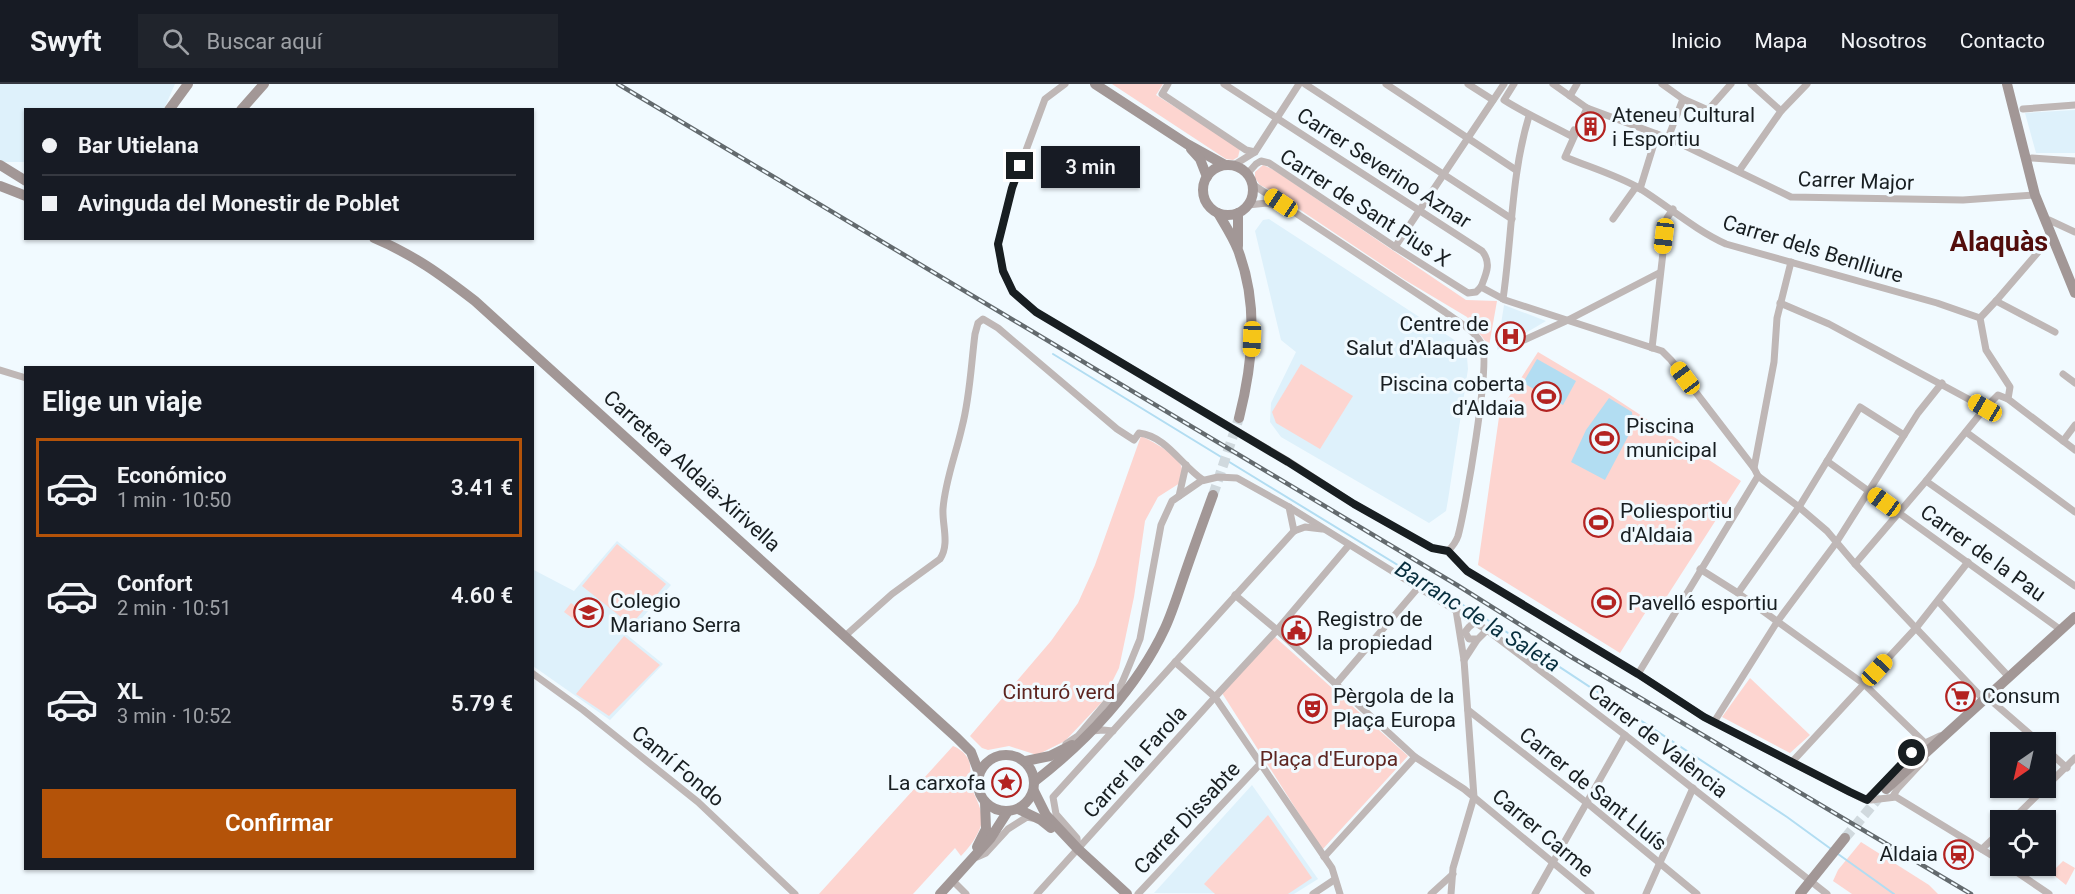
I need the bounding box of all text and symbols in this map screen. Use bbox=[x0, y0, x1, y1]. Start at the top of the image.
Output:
search box bbox=[138, 14, 558, 68]
text: Swyft bbox=[30, 25, 102, 58]
icon: search bbox=[159, 25, 192, 58]
text: Buscar aquí bbox=[207, 29, 322, 54]
text: Inicio bbox=[1671, 29, 1721, 53]
text: Mapa bbox=[1754, 29, 1807, 53]
text: Nosotros bbox=[1840, 29, 1927, 53]
text: Contacto bbox=[1960, 29, 2045, 53]
street label: Carrer Severino Aznar bbox=[1292, 103, 1476, 233]
place label: Ateneu Cultural i Esportiu bbox=[1612, 103, 1755, 151]
building icon: Ateneu Cultural i Esportiu bbox=[1575, 111, 1607, 143]
text: Bar Utielana bbox=[78, 133, 199, 158]
street label: Carrer de Sant Pius X bbox=[1276, 144, 1454, 272]
callout: 3 min bbox=[1041, 145, 1140, 187]
route end bbox=[1006, 152, 1033, 179]
text: 3 min bbox=[1065, 155, 1116, 179]
street label: Carrer Major bbox=[1797, 167, 1915, 195]
car bbox=[1261, 185, 1301, 221]
text: Avinguda del Monestir de Poblet bbox=[78, 191, 399, 216]
street label: Carrer dels Benlliure bbox=[1720, 210, 1906, 288]
car bbox=[1653, 217, 1675, 255]
district label: Alaquàs bbox=[1950, 226, 2048, 258]
place label: Centre de Salut d'Alaquàs bbox=[1346, 312, 1489, 360]
hospital icon: Centre de Salut d'Alaquàs bbox=[1494, 320, 1526, 352]
car bbox=[1242, 321, 1262, 357]
car bbox=[1667, 358, 1703, 398]
place label: Piscina coberta d'Aldaia bbox=[1380, 372, 1525, 420]
sports icon: Piscina coberta d'Aldaia bbox=[1530, 380, 1562, 412]
street label: Carretera Aldaia-Xirivella bbox=[599, 385, 785, 557]
text: Elige un viaje bbox=[42, 386, 202, 418]
car bbox=[1965, 391, 2005, 425]
place label: Piscina municipal bbox=[1626, 414, 1717, 462]
sports icon: Piscina municipal bbox=[1589, 422, 1621, 454]
icon: car bbox=[45, 461, 99, 515]
text: Económico bbox=[117, 463, 227, 488]
text: 3.41 € bbox=[451, 475, 513, 500]
car bbox=[1864, 484, 1904, 520]
text: 1 min · 10:50 bbox=[117, 488, 232, 512]
place label: Poliesportiu d'Aldaia bbox=[1620, 499, 1732, 547]
street label: Carrer de la Pau bbox=[1916, 500, 2050, 606]
sports icon: Poliesportiu d'Aldaia bbox=[1583, 507, 1615, 539]
water label: Barranc de la Saleta bbox=[1391, 556, 1565, 677]
icon: car bbox=[45, 569, 99, 623]
text: Confort bbox=[117, 571, 192, 596]
text: 4.60 € bbox=[451, 583, 513, 608]
sports icon: Pavelló esportiu bbox=[1591, 587, 1623, 619]
place label: Colegio Mariano Serra bbox=[610, 589, 741, 637]
place label: Pavelló esportiu bbox=[1628, 591, 1778, 615]
text: 2 min · 10:51 bbox=[117, 596, 232, 620]
school or university icon: Colegio Mariano Serra bbox=[573, 597, 605, 629]
place label: Registro de la propiedad bbox=[1317, 607, 1433, 655]
public building icon: Registro de la propiedad bbox=[1280, 615, 1312, 647]
car bbox=[1858, 651, 1896, 689]
icon: car bbox=[45, 677, 99, 731]
text: XL bbox=[117, 679, 143, 704]
street label: Carrer de València bbox=[1583, 679, 1733, 803]
park label: Cinturó verd bbox=[1003, 680, 1115, 704]
supermarket icon: Consum bbox=[1945, 680, 1977, 712]
place label: Pèrgola de la Plaça Europa bbox=[1333, 684, 1456, 732]
place label: Consum bbox=[1982, 684, 2060, 708]
text: 5.79 € bbox=[451, 691, 513, 716]
theatre icon: Pèrgola de la Plaça Europa bbox=[1296, 692, 1328, 724]
street label: Carrer la Farola bbox=[1078, 701, 1192, 823]
text: 3 min · 10:52 bbox=[117, 704, 232, 728]
street label: Camí Fondo bbox=[627, 721, 729, 811]
street label: Carrer de Sant Lluís bbox=[1515, 722, 1671, 856]
north arrow bbox=[1990, 732, 2056, 798]
map controls bbox=[1990, 732, 2056, 876]
route start bbox=[1898, 739, 1925, 766]
park label: Plaça d'Europa bbox=[1260, 747, 1398, 771]
street label: Carrer Dissabte bbox=[1129, 757, 1245, 879]
place icon: La carxofa bbox=[991, 767, 1023, 799]
place label: La carxofa bbox=[888, 771, 986, 795]
street label: Carrer Carme bbox=[1488, 784, 1598, 882]
button: Confirmar bbox=[42, 789, 516, 858]
button: locate bbox=[1990, 810, 2056, 876]
station icon: Aldaia bbox=[1943, 838, 1975, 870]
place label: Aldaia bbox=[1879, 842, 1938, 866]

